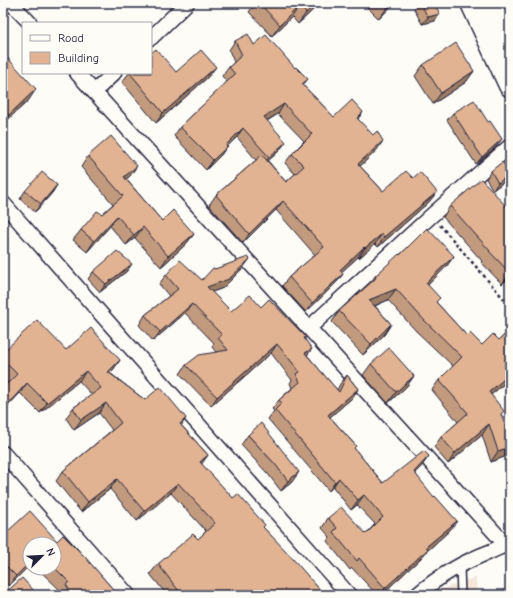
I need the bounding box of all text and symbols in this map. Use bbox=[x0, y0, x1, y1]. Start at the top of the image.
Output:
legend bbox=[22, 22, 152, 74]
text: Road bbox=[58, 31, 84, 45]
text: Building bbox=[58, 51, 99, 65]
north arrow bbox=[22, 536, 62, 576]
text: N bbox=[43, 546, 58, 558]

